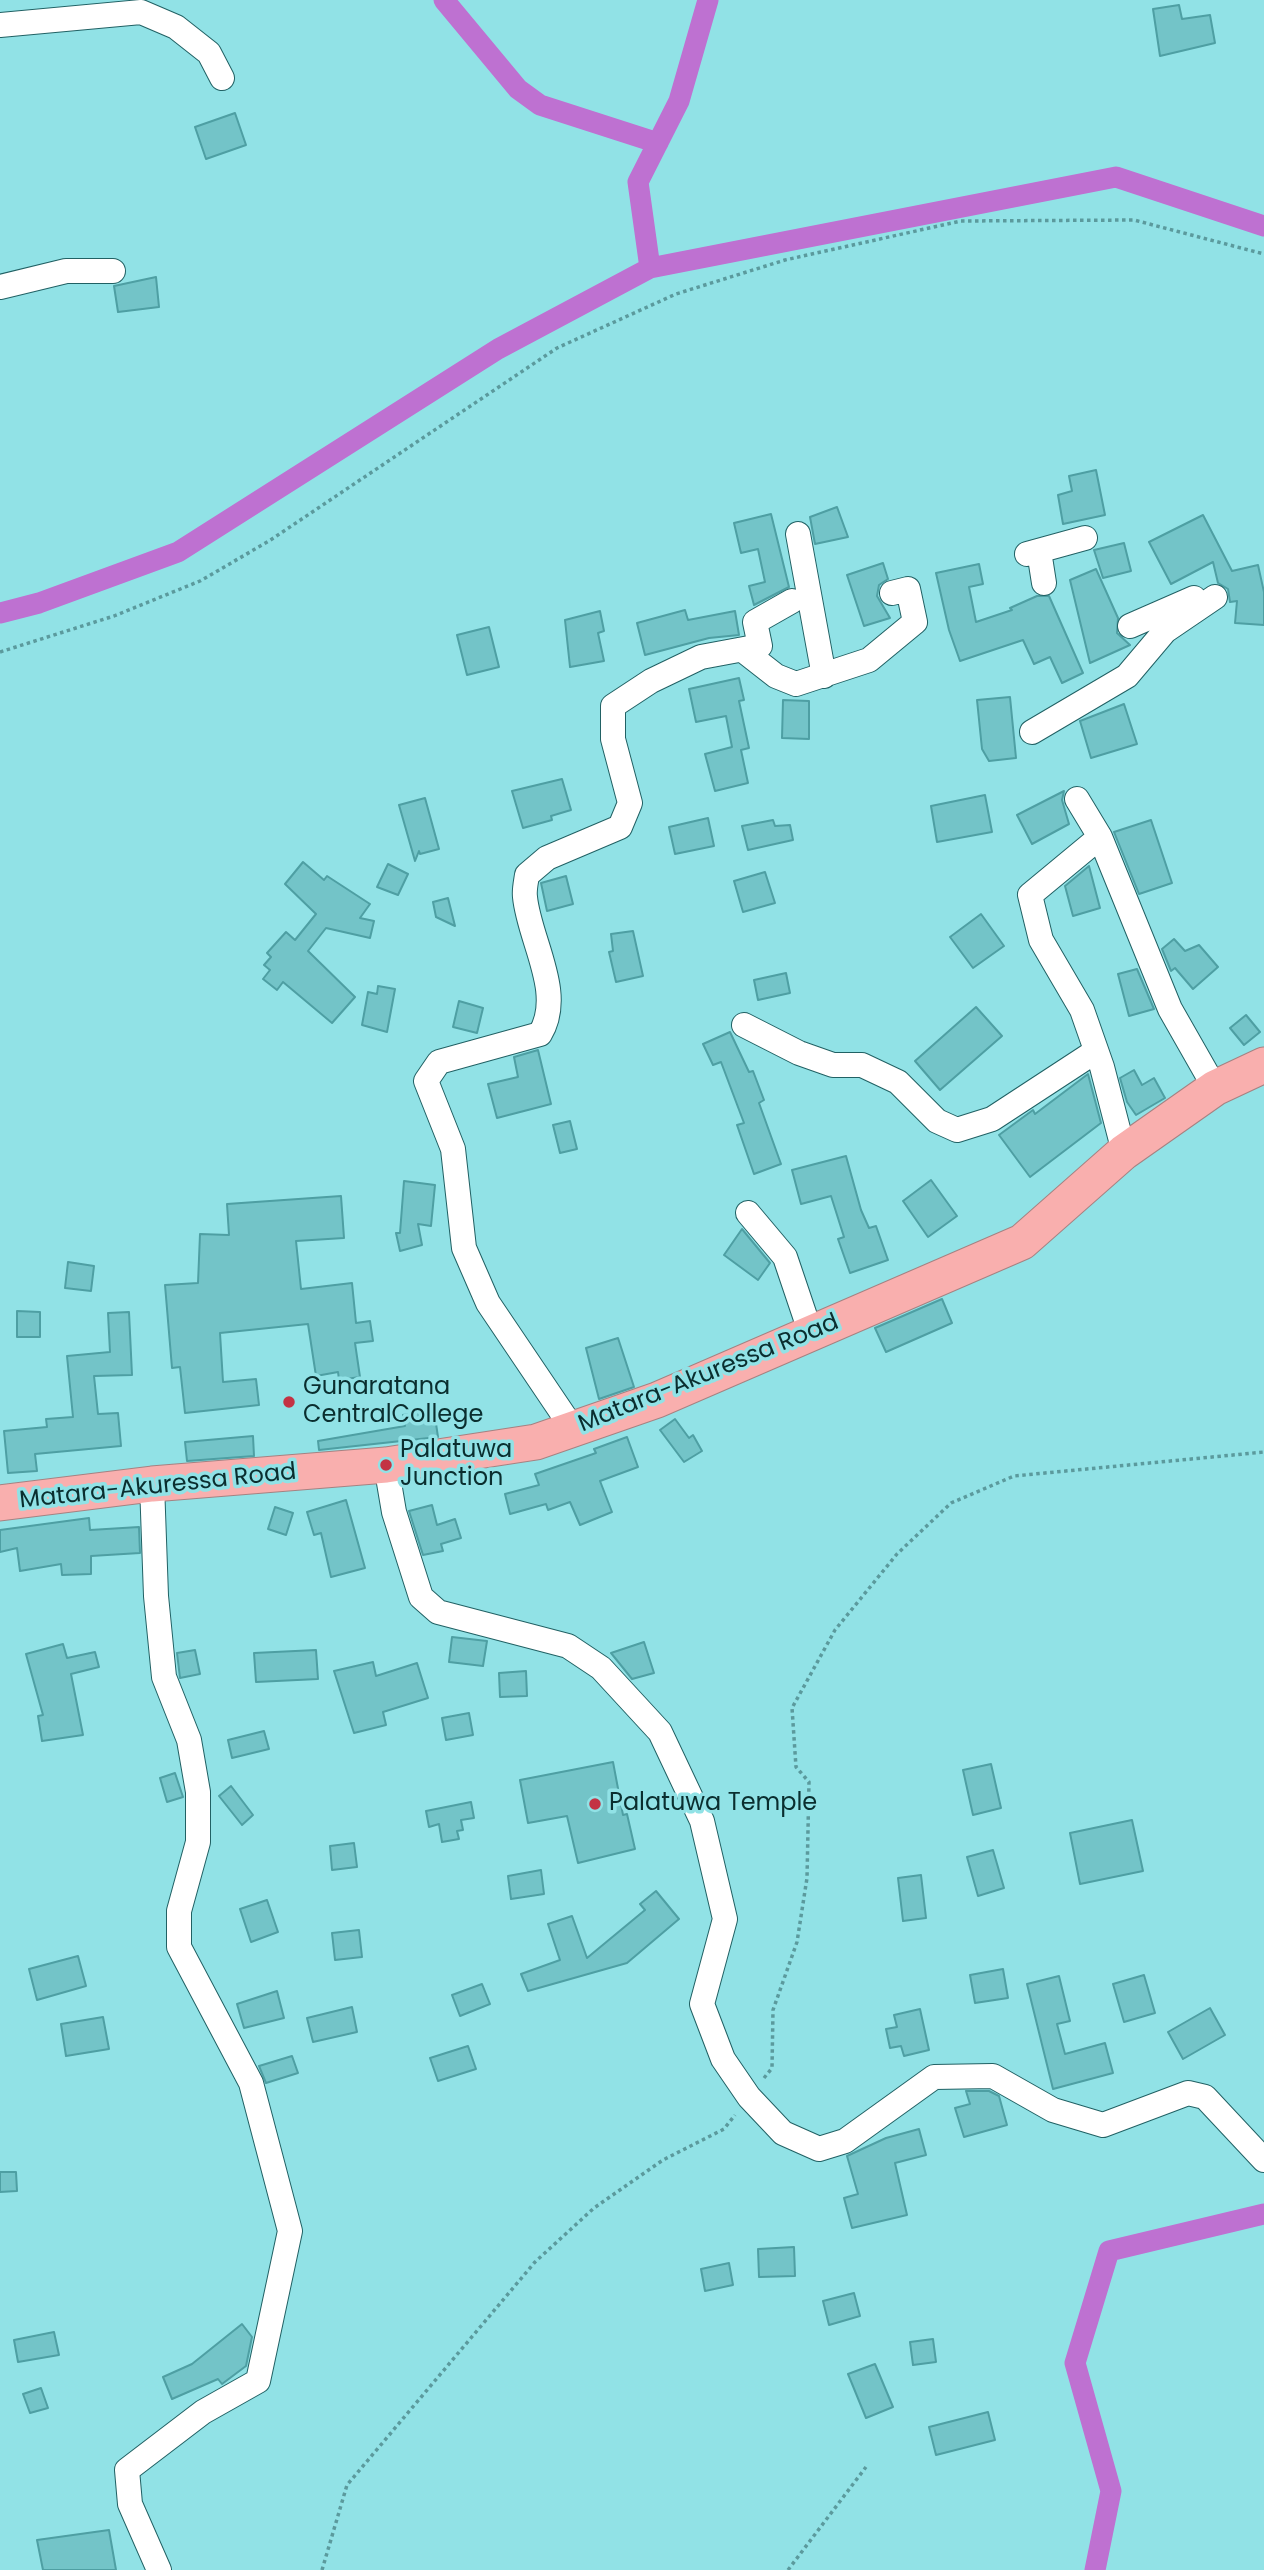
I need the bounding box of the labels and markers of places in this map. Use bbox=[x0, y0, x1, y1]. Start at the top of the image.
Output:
place label: Gunaratana CentralCollege bbox=[303, 1374, 483, 1430]
marker: Gunaratana CentralCollege bbox=[281, 1394, 297, 1410]
place label: Palatuwa Junction bbox=[400, 1437, 512, 1493]
marker: Palatuwa Junction bbox=[378, 1457, 394, 1473]
place label: Palatuwa Temple bbox=[609, 1790, 817, 1818]
marker: Palatuwa Temple bbox=[587, 1796, 603, 1812]

